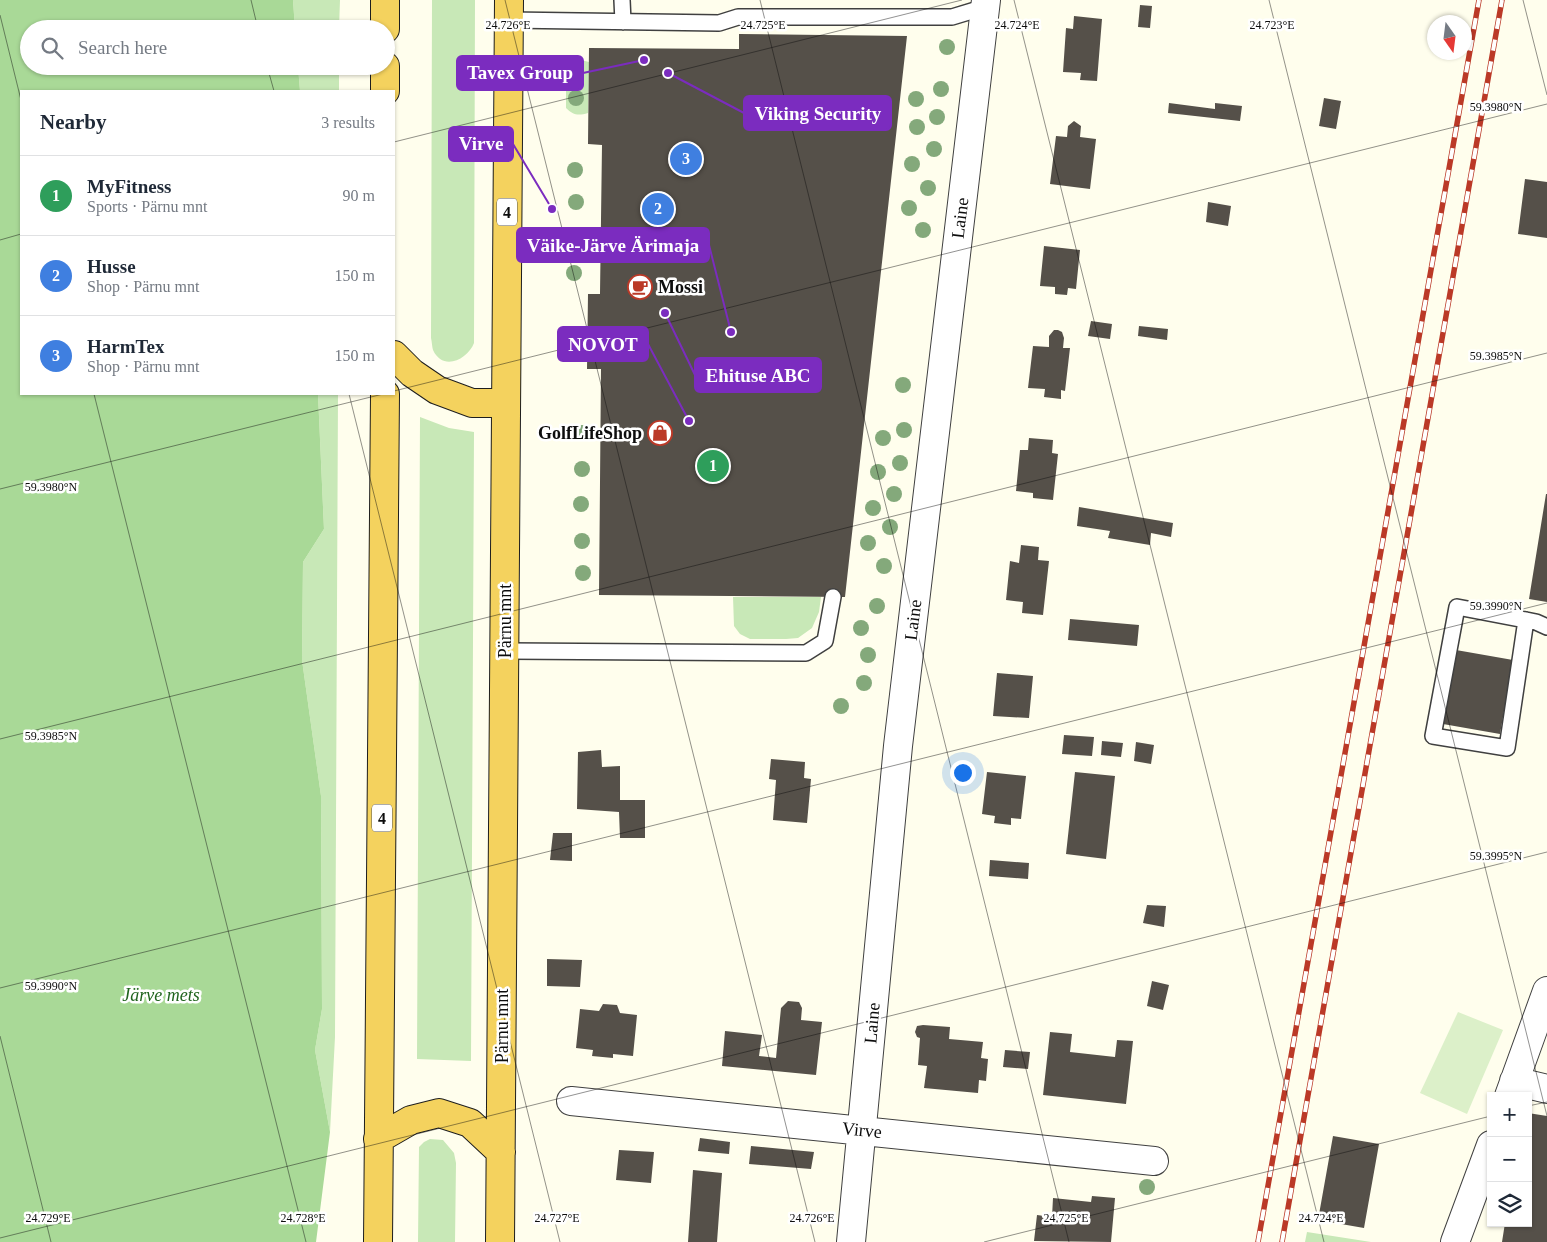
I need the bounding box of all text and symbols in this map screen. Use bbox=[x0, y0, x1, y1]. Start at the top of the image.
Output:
north arrow bbox=[1427, 15, 1472, 60]
text: 24.726°E bbox=[485, 18, 531, 32]
text: 24.725°E bbox=[740, 18, 786, 32]
text: 24.724°E bbox=[994, 18, 1040, 32]
text: 24.723°E bbox=[1249, 18, 1295, 32]
search box bbox=[20, 20, 395, 75]
icon: search bbox=[38, 34, 66, 62]
text: Search here bbox=[78, 37, 167, 58]
callout: Tavex Group bbox=[457, 56, 583, 90]
text: Tavex Group bbox=[467, 62, 573, 83]
callout: Viking Security bbox=[744, 96, 891, 130]
text: 59.3980°N bbox=[1470, 100, 1523, 114]
text: Viking Security bbox=[755, 103, 882, 124]
text: Nearby bbox=[40, 110, 107, 134]
text: 3 results bbox=[321, 114, 375, 131]
callout: Virve bbox=[449, 127, 513, 161]
text: Virve bbox=[459, 133, 503, 154]
pin: 3 bbox=[670, 140, 702, 178]
text: MyFitness bbox=[87, 176, 171, 197]
text: 1 bbox=[52, 187, 60, 204]
text: 90 m bbox=[343, 187, 375, 204]
pin: 2 bbox=[642, 190, 674, 228]
street label: Laine bbox=[948, 196, 972, 240]
text: Sports · Pärnu mnt bbox=[87, 198, 207, 215]
road number: 4 bbox=[497, 198, 517, 226]
callout: Väike-Järve Ärimaja bbox=[517, 228, 709, 262]
text: Väike-Järve Ärimaja bbox=[527, 235, 700, 256]
text: Husse bbox=[87, 256, 136, 277]
text: 2 bbox=[52, 267, 60, 284]
text: 150 m bbox=[335, 267, 375, 284]
cafe icon: Mossi bbox=[627, 274, 653, 300]
place label: Mossi bbox=[658, 277, 703, 297]
text: Shop · Pärnu mnt bbox=[87, 278, 199, 295]
callout: NOVOT bbox=[558, 327, 648, 361]
text: NOVOT bbox=[568, 334, 638, 355]
text: HarmTex bbox=[87, 336, 164, 357]
text: 3 bbox=[52, 347, 60, 364]
text: 150 m bbox=[335, 347, 375, 364]
text: 59.3985°N bbox=[1470, 349, 1523, 363]
text: Shop · Pärnu mnt bbox=[87, 358, 199, 375]
callout: Ehituse ABC bbox=[695, 358, 821, 392]
text: Ehituse ABC bbox=[705, 365, 811, 386]
shop icon: GolfLifeShop bbox=[647, 420, 673, 446]
place label: GolfLifeShop bbox=[538, 423, 642, 443]
pin: 1 bbox=[697, 447, 729, 485]
text: 59.3980°N bbox=[25, 480, 78, 494]
street label: Pärnu mnt bbox=[495, 584, 515, 658]
street label: Laine bbox=[901, 598, 925, 642]
text: 59.3990°N bbox=[1470, 599, 1523, 613]
text: 59.3985°N bbox=[25, 729, 78, 743]
your location bbox=[950, 760, 976, 786]
road number: 4 bbox=[372, 804, 392, 831]
text: 59.3995°N bbox=[1470, 849, 1523, 863]
text: 59.3990°N bbox=[25, 979, 78, 993]
park label: Järve mets bbox=[122, 985, 200, 1005]
street label: Pärnu mnt bbox=[492, 989, 512, 1063]
street label: Laine bbox=[860, 1002, 884, 1044]
map controls bbox=[1487, 1092, 1532, 1227]
button: + bbox=[1487, 1092, 1532, 1137]
street label: Virve bbox=[841, 1118, 883, 1142]
button: − bbox=[1487, 1137, 1532, 1182]
button: layers bbox=[1487, 1182, 1532, 1227]
text: 24.729°E bbox=[25, 1211, 71, 1225]
text: 24.728°E bbox=[280, 1211, 326, 1225]
text: 24.727°E bbox=[534, 1211, 580, 1225]
text: 24.726°E bbox=[789, 1211, 835, 1225]
text: 24.725°E bbox=[1043, 1211, 1089, 1225]
text: 24.724°E bbox=[1298, 1211, 1344, 1225]

